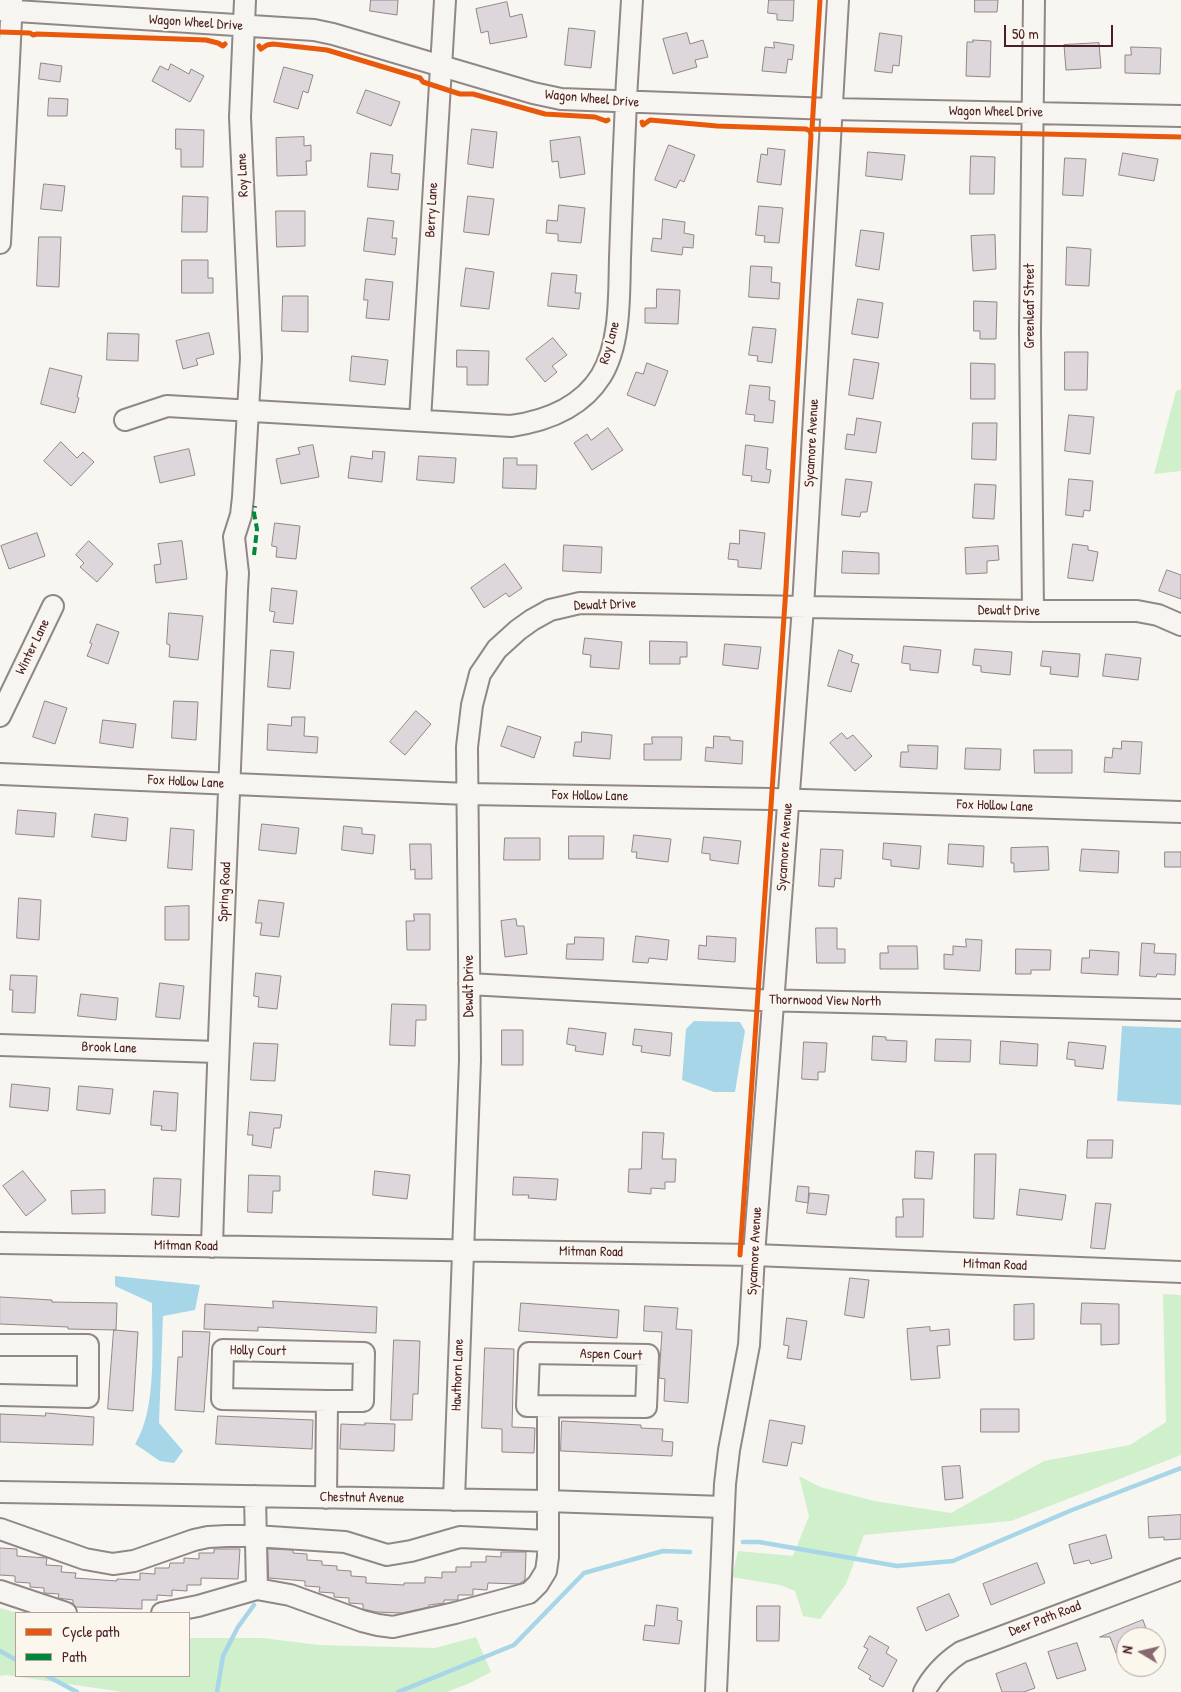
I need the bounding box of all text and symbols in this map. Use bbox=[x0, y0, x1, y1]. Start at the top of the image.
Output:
street label: Wagon Wheel Drive bbox=[148, 11, 244, 35]
scale bar bbox=[1006, 15, 1115, 47]
text: 50 m bbox=[1012, 23, 1039, 44]
street label: Wagon Wheel Drive bbox=[544, 87, 640, 111]
street label: Wagon Wheel Drive bbox=[949, 103, 1043, 121]
street label: Roy Lane bbox=[233, 153, 253, 197]
street label: Berry Lane bbox=[422, 182, 442, 238]
street label: Greenleaf Street bbox=[1022, 263, 1038, 349]
street label: Roy Lane bbox=[596, 320, 624, 366]
street label: Sycamore Avenue bbox=[801, 399, 823, 487]
street label: Dewalt Drive bbox=[574, 596, 636, 614]
street label: Dewalt Drive bbox=[978, 602, 1040, 620]
street label: Winter Lane bbox=[12, 616, 54, 678]
street label: Fox Hollow Lane bbox=[147, 772, 225, 792]
street label: Fox Hollow Lane bbox=[552, 787, 628, 805]
street label: Fox Hollow Lane bbox=[956, 796, 1034, 816]
street label: Sycamore Avenue bbox=[774, 802, 796, 892]
street label: Spring Road bbox=[215, 862, 235, 922]
street label: Dewalt Drive bbox=[461, 955, 477, 1017]
street label: Thornwood View North bbox=[769, 992, 881, 1010]
street label: Brook Lane bbox=[81, 1039, 137, 1057]
street label: Sycamore Avenue bbox=[744, 1207, 766, 1295]
street label: Mitman Road bbox=[154, 1237, 218, 1255]
street label: Mitman Road bbox=[559, 1243, 623, 1261]
street label: Mitman Road bbox=[963, 1255, 1027, 1275]
street label: Hawthorn Lane bbox=[448, 1339, 468, 1411]
street label: Holly Court bbox=[230, 1342, 286, 1360]
street label: Aspen Court bbox=[579, 1346, 643, 1364]
street label: Chestnut Avenue bbox=[319, 1489, 405, 1507]
street label: Deer Path Road bbox=[1007, 1598, 1083, 1640]
legend bbox=[15, 1612, 190, 1677]
text: Cycle path bbox=[62, 1621, 120, 1642]
north arrow bbox=[1116, 1627, 1166, 1677]
text: N bbox=[1117, 1645, 1137, 1655]
text: Path bbox=[62, 1646, 87, 1667]

